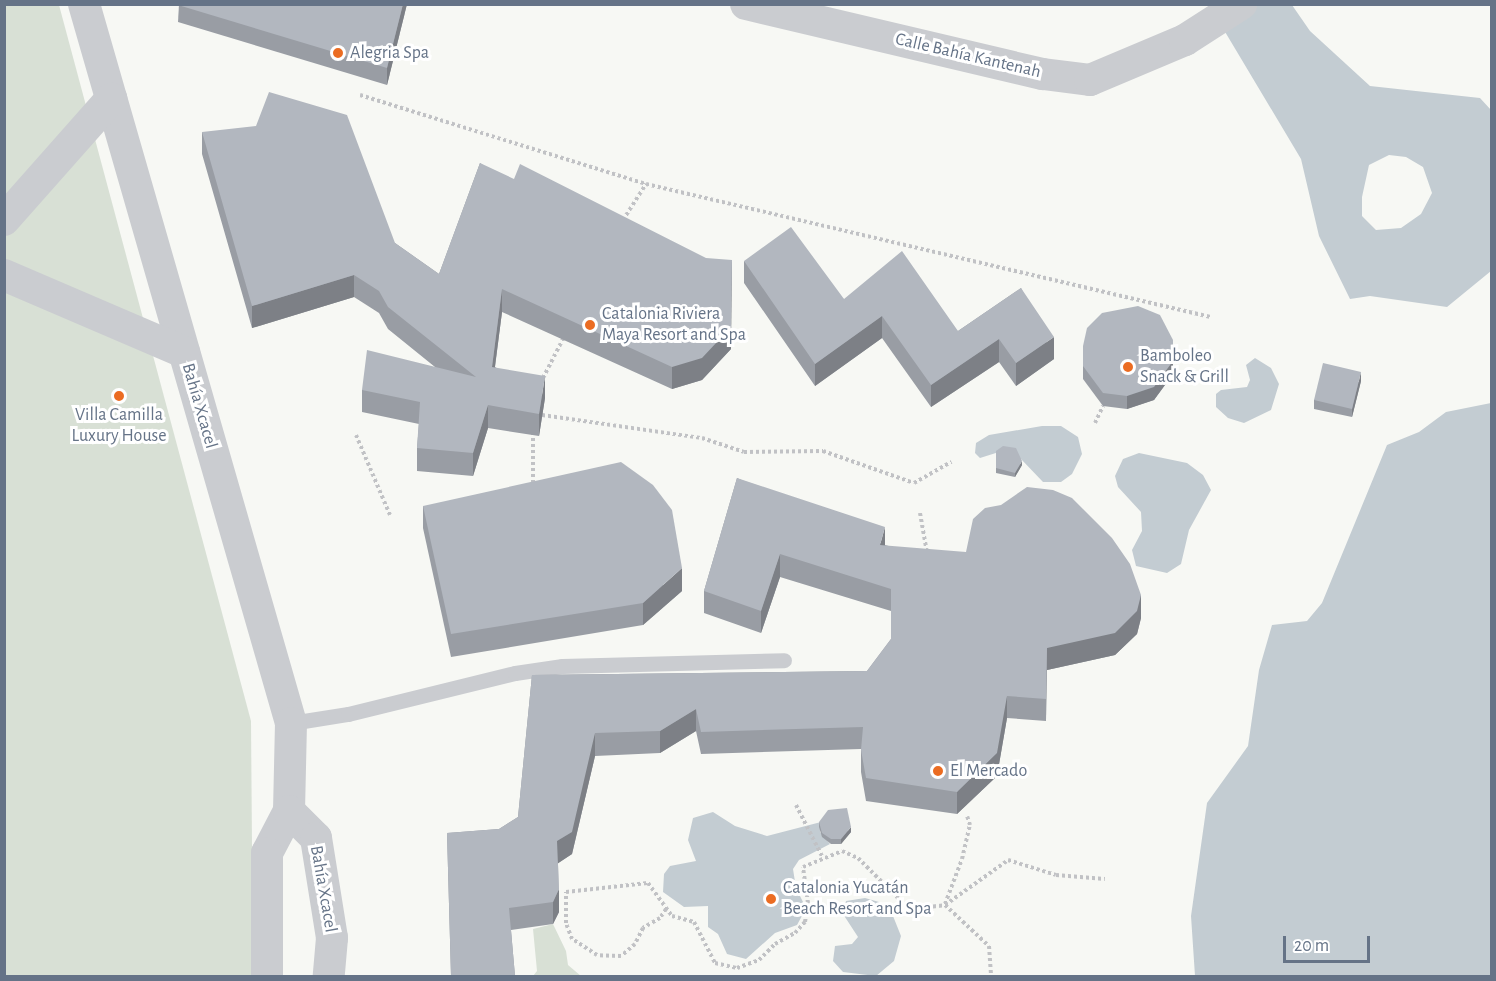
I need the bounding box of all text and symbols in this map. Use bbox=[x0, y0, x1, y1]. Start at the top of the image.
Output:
street label: Calle Bahía Kantenah bbox=[893, 29, 1043, 83]
place label: Alegria Spa bbox=[350, 42, 429, 64]
marker: Alegria Spa bbox=[331, 46, 345, 60]
place label: Catalonia Riviera Maya Resort and Spa bbox=[602, 304, 746, 346]
marker: Catalonia Riviera Maya Resort and Spa bbox=[583, 318, 597, 332]
place label: Bamboleo Snack & Grill bbox=[1140, 346, 1229, 388]
marker: Bamboleo Snack & Grill bbox=[1121, 360, 1135, 374]
street label: Bahía Xcacel bbox=[176, 361, 222, 451]
marker: Villa Camilla Luxury House bbox=[112, 389, 126, 403]
place label: Villa Camilla Luxury House bbox=[71, 405, 167, 448]
place label: El Mercado bbox=[950, 760, 1027, 782]
marker: El Mercado bbox=[931, 764, 945, 778]
street label: Bahía Xcacel bbox=[305, 844, 341, 934]
place label: Catalonia Yucatán Beach Resort and Spa bbox=[783, 878, 932, 920]
marker: Catalonia Yucatán Beach Resort and Spa bbox=[764, 892, 778, 906]
scale bar bbox=[1286, 924, 1373, 962]
text: 20 m bbox=[1294, 937, 1329, 955]

